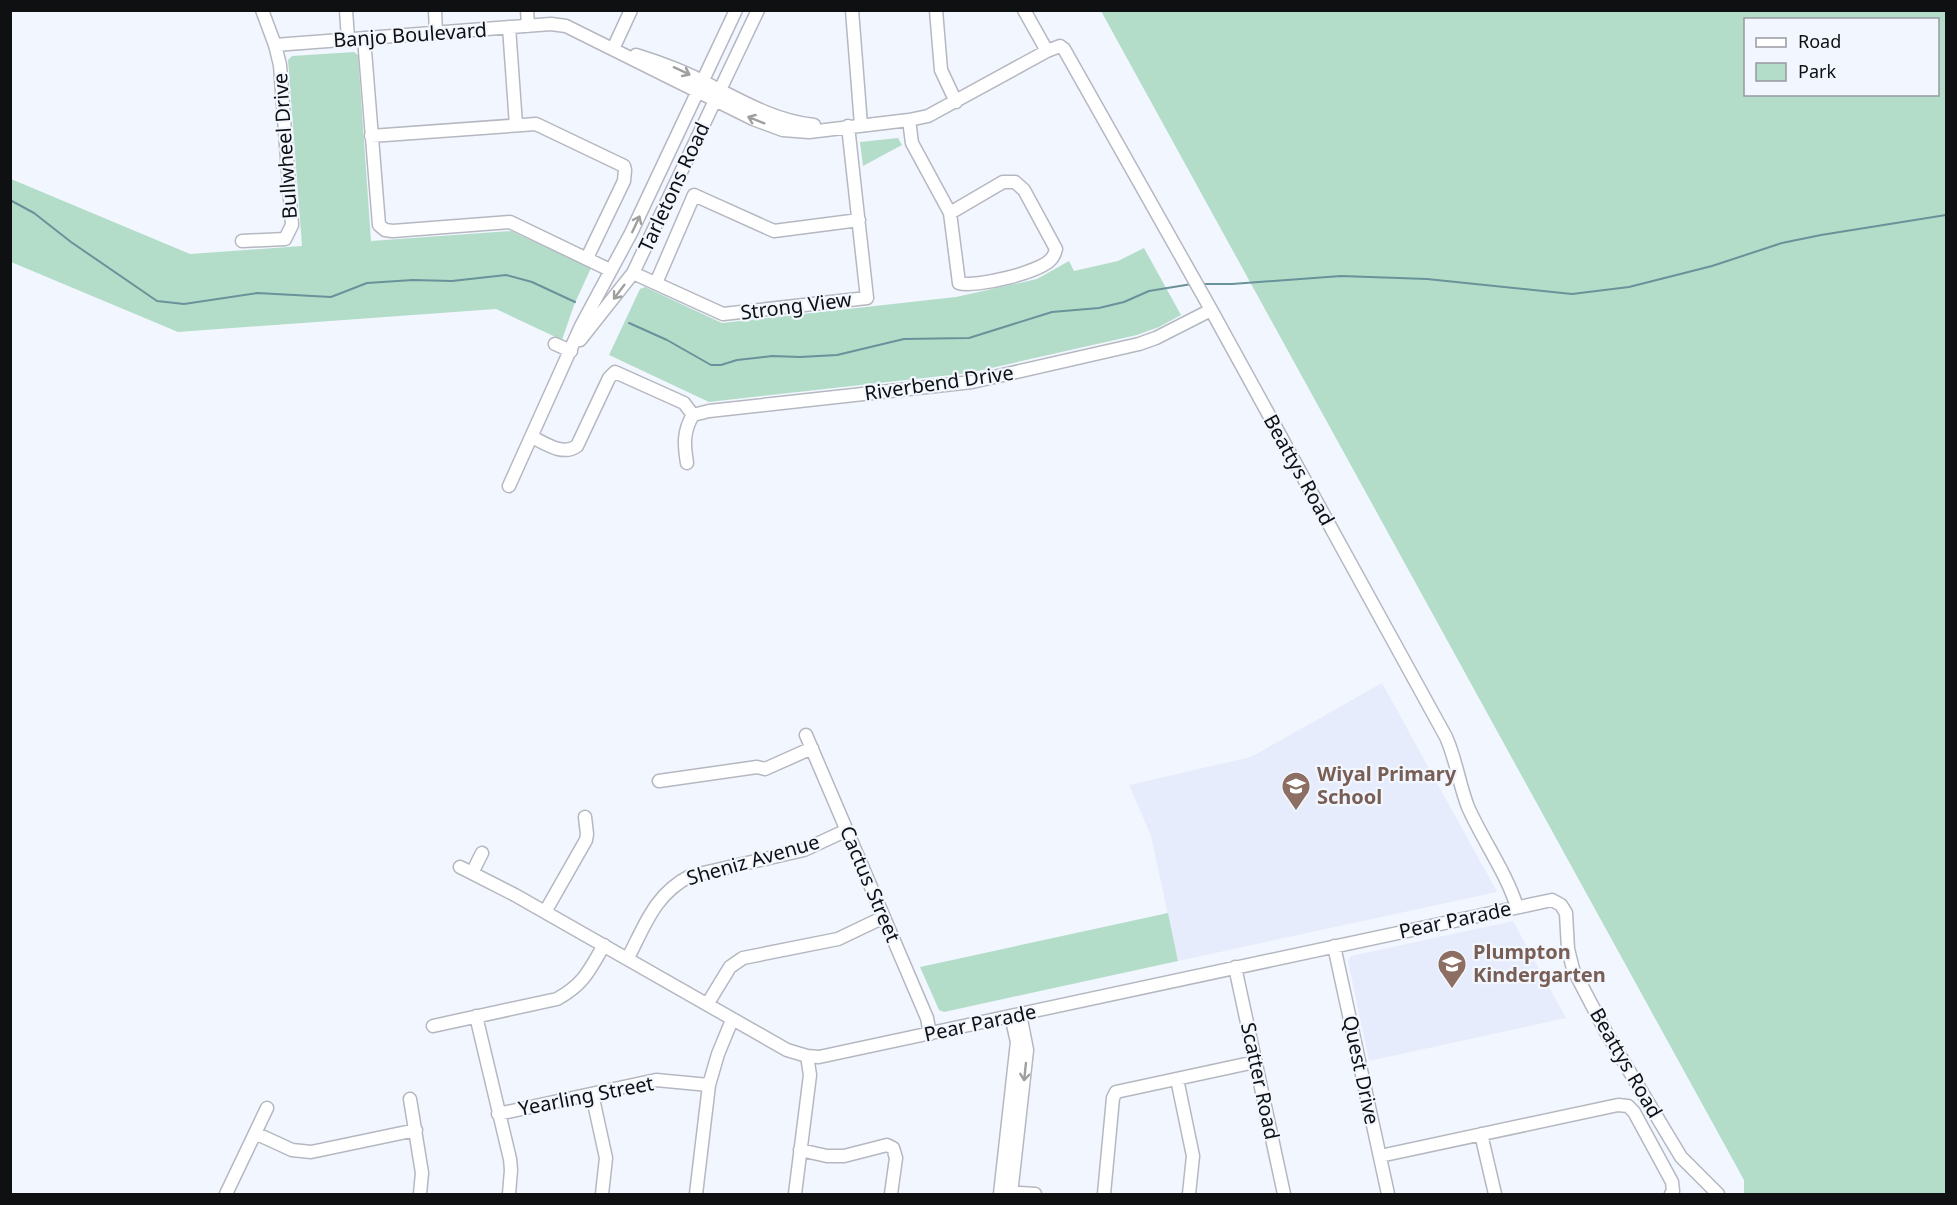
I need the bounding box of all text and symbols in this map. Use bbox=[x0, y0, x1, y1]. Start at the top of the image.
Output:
street label: Banjo Boulevard bbox=[332, 16, 488, 53]
legend bbox=[1744, 18, 1939, 96]
text: Road bbox=[1798, 29, 1841, 53]
text: Park bbox=[1798, 59, 1836, 83]
one-way arrow bbox=[673, 66, 691, 78]
street label: Bullwheel Drive bbox=[266, 72, 303, 220]
one-way arrow bbox=[747, 114, 765, 125]
street label: Tarletons Road bbox=[632, 118, 715, 256]
one-way arrow bbox=[630, 215, 642, 233]
one-way arrow bbox=[612, 284, 625, 300]
street label: Strong View bbox=[739, 285, 853, 326]
street label: Riverbend Drive bbox=[863, 359, 1015, 406]
street label: Beattys Road bbox=[1258, 409, 1341, 530]
place label: Wiyal Primary School bbox=[1317, 760, 1457, 810]
school or university icon: Wiyal Primary School bbox=[1280, 770, 1312, 812]
street label: Cactus Street bbox=[834, 822, 907, 946]
street label: Sheniz Avenue bbox=[683, 828, 822, 891]
street label: Pear Parade bbox=[1396, 894, 1513, 945]
place label: Plumpton Kindergarten bbox=[1473, 938, 1606, 988]
school or university icon: Plumpton Kindergarten bbox=[1436, 948, 1468, 990]
street label: Pear Parade bbox=[921, 997, 1038, 1048]
street label: Beattys Road bbox=[1584, 1003, 1669, 1123]
street label: Quest Drive bbox=[1337, 1013, 1386, 1127]
street label: Scatter Road bbox=[1235, 1020, 1286, 1142]
one-way arrow bbox=[1019, 1061, 1030, 1081]
street label: Yearling Street bbox=[516, 1069, 656, 1122]

